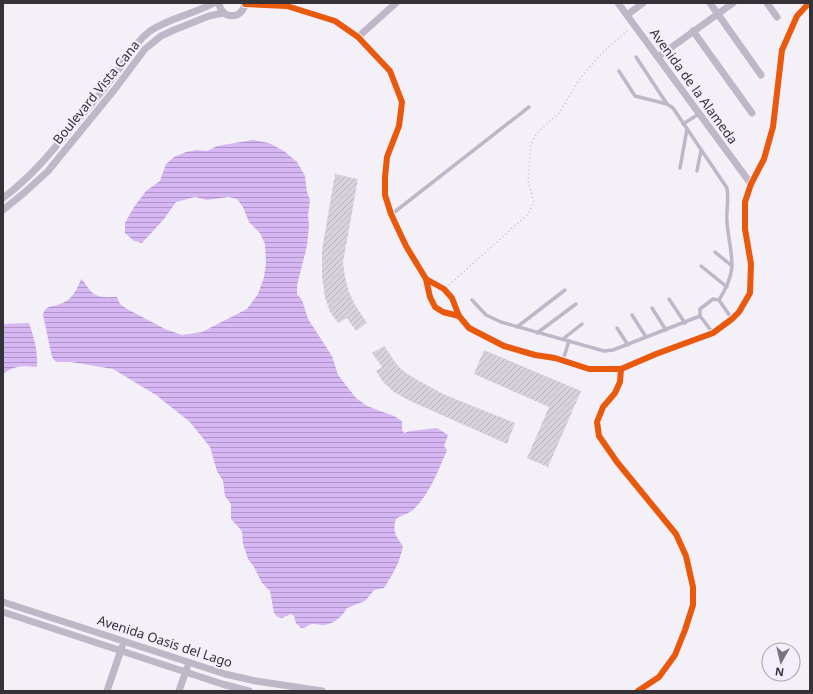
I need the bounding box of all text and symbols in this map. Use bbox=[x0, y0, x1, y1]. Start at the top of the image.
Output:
street label: Avenida de la Alameda bbox=[646, 25, 742, 147]
street label: Boulevard Vista Cana bbox=[48, 36, 144, 148]
street label: Avenida Oasis del Lago bbox=[95, 611, 235, 671]
north arrow bbox=[761, 642, 801, 682]
text: N bbox=[774, 664, 785, 680]

